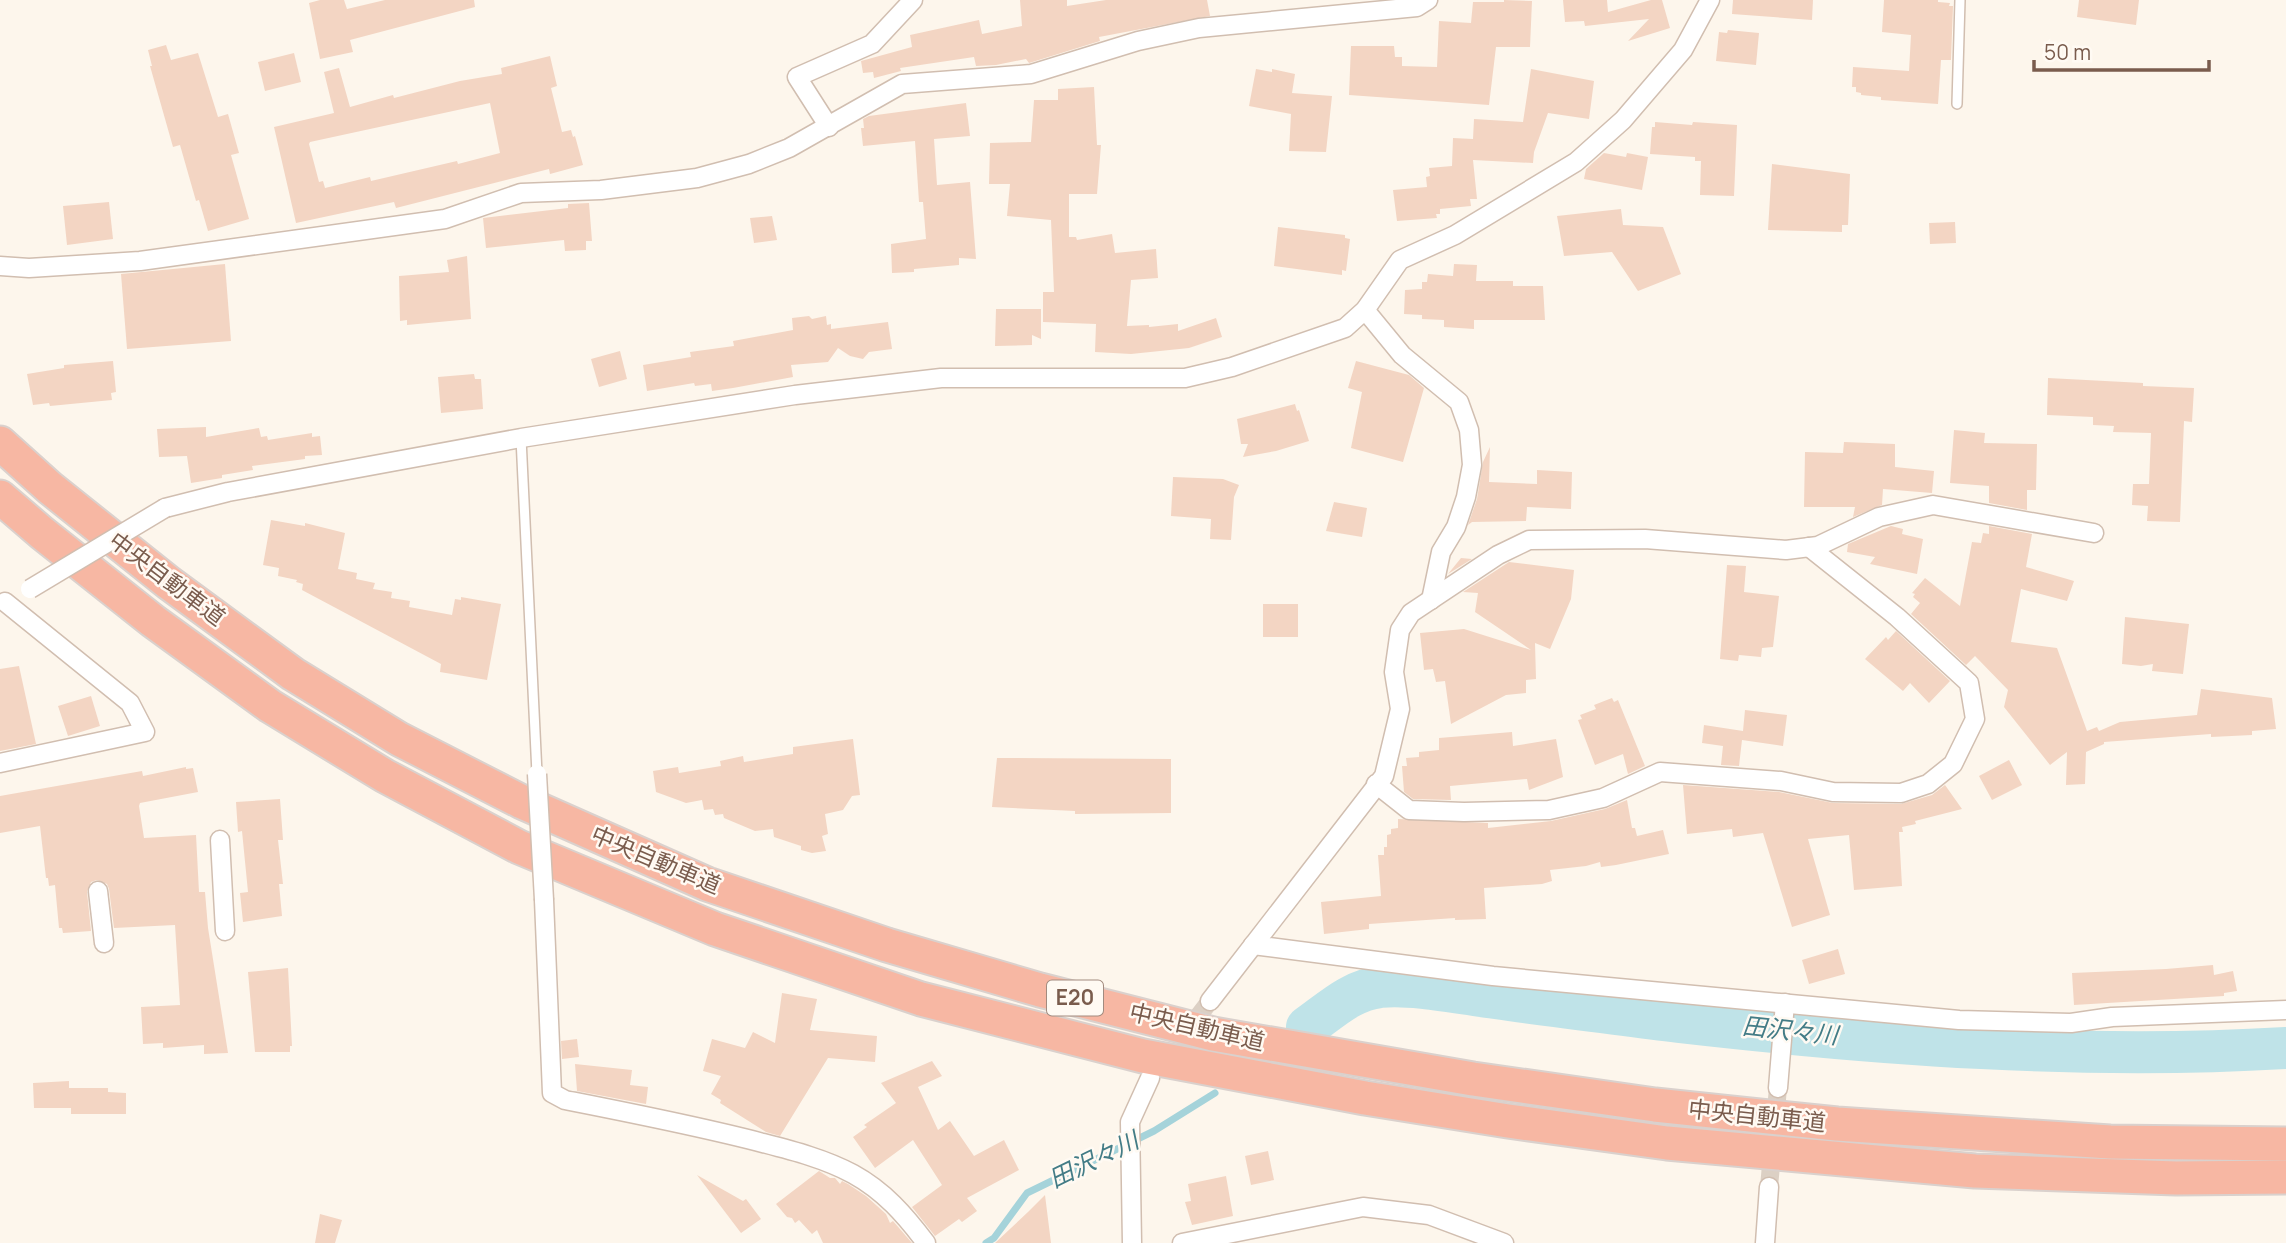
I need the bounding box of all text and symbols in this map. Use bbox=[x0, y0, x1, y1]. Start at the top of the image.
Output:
scale bar bbox=[2034, 28, 2209, 72]
text: 50 m bbox=[2044, 38, 2091, 66]
street label: 中央自動車道 bbox=[103, 524, 232, 633]
street label: 中央自動車道 bbox=[587, 817, 726, 901]
road number: E20 bbox=[1047, 981, 1103, 1016]
street label: 中央自動車道 bbox=[1126, 995, 1268, 1057]
water label: 田沢々川 bbox=[1741, 1008, 1843, 1051]
street label: 中央自動車道 bbox=[1687, 1092, 1827, 1138]
water label: 田沢々川 bbox=[1043, 1121, 1146, 1195]

